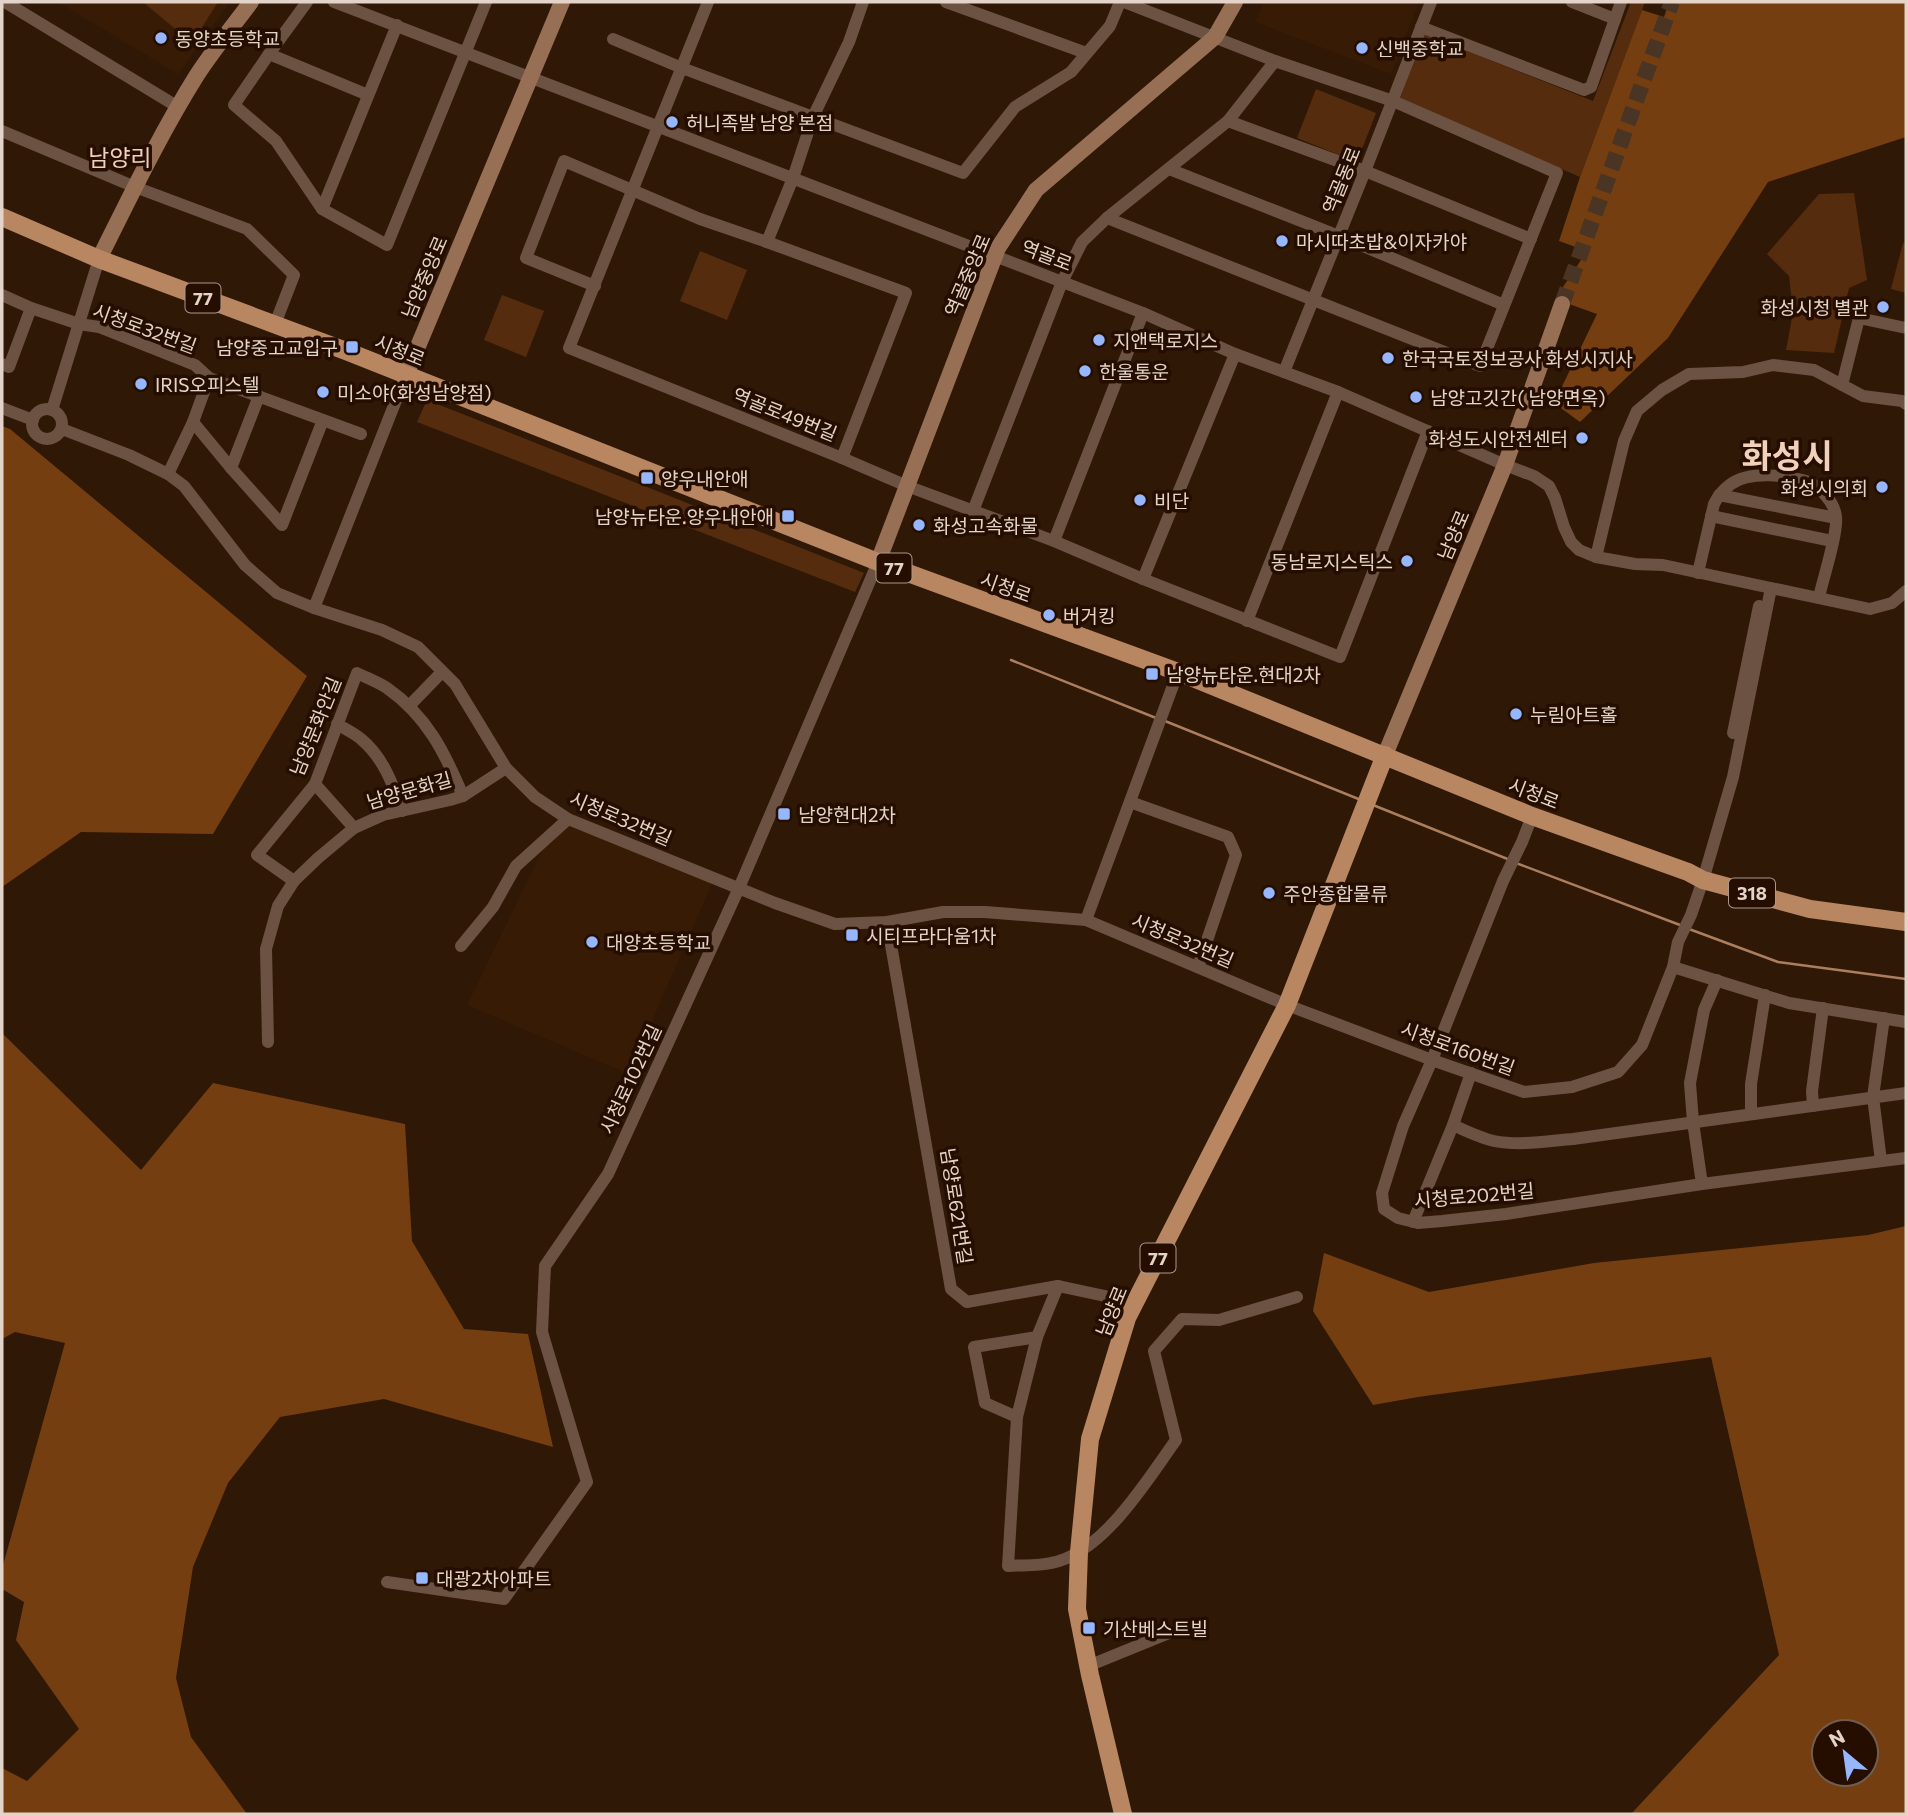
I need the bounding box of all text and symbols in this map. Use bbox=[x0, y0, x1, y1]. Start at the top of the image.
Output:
place label: 동양초등학교 bbox=[175, 27, 280, 50]
marker: 동양초등학교 bbox=[153, 30, 169, 46]
place label: 신백중학교 bbox=[1376, 37, 1463, 60]
marker: 신백중학교 bbox=[1354, 40, 1370, 56]
place label: 허니족발 남양 본점 bbox=[686, 111, 833, 134]
marker: 허니족발 남양 본점 bbox=[664, 114, 680, 130]
district label: 남양리 bbox=[88, 143, 152, 171]
street label: 역골동로 bbox=[1317, 143, 1365, 217]
street label: 역골중앙로 bbox=[939, 230, 995, 320]
place label: 마시따초밥&이자카야 bbox=[1296, 230, 1467, 253]
street label: 남양중앙로 bbox=[396, 232, 452, 322]
marker: 마시따초밥&이자카야 bbox=[1274, 233, 1290, 249]
street label: 역골로 bbox=[1018, 235, 1076, 275]
road number: 77 bbox=[186, 284, 220, 312]
place label: 화성시청 별관 bbox=[1760, 296, 1869, 319]
street label: 시청로32번길 bbox=[90, 299, 200, 357]
marker: 화성시청 별관 bbox=[1875, 299, 1891, 315]
place label: 지앤택로지스 bbox=[1113, 329, 1218, 352]
street label: 시청로 bbox=[371, 330, 429, 370]
marker: 지앤택로지스 bbox=[1091, 332, 1107, 348]
place label: 남양중고교입구 bbox=[216, 336, 338, 359]
marker: 남양중고교입구 bbox=[344, 339, 360, 355]
place label: 한국국토정보공사 화성시지사 bbox=[1402, 347, 1633, 370]
marker: 한국국토정보공사 화성시지사 bbox=[1380, 350, 1396, 366]
place label: 한울통운 bbox=[1099, 360, 1169, 383]
marker: 한울통운 bbox=[1077, 363, 1093, 379]
place label: IRIS오피스텔 bbox=[155, 373, 259, 396]
marker: IRIS오피스텔 bbox=[133, 376, 149, 392]
place label: 미소야(화성남양점) bbox=[337, 381, 491, 404]
street label: 역골로49번길 bbox=[730, 383, 840, 445]
marker: 미소야(화성남양점) bbox=[315, 384, 331, 400]
place label: 남양고깃간( 남양면옥) bbox=[1430, 386, 1606, 409]
marker: 남양고깃간( 남양면옥) bbox=[1408, 389, 1424, 405]
place label: 화성도시안전센터 bbox=[1428, 427, 1568, 450]
marker: 화성도시안전센터 bbox=[1574, 430, 1590, 446]
district label: 화성시 bbox=[1741, 434, 1833, 475]
place label: 양우내안애 bbox=[661, 467, 748, 490]
marker: 양우내안애 bbox=[639, 470, 655, 486]
place label: 화성시의회 bbox=[1781, 476, 1868, 499]
marker: 화성시의회 bbox=[1874, 479, 1890, 495]
place label: 비단 bbox=[1154, 489, 1189, 512]
marker: 비단 bbox=[1132, 492, 1148, 508]
place label: 남양뉴타운.양우내안애 bbox=[595, 505, 774, 528]
street label: 남양로 bbox=[1432, 506, 1474, 564]
marker: 남양뉴타운.양우내안애 bbox=[780, 508, 796, 524]
place label: 화성고속화물 bbox=[933, 514, 1038, 537]
marker: 화성고속화물 bbox=[911, 517, 927, 533]
place label: 동남로지스틱스 bbox=[1271, 550, 1393, 573]
marker: 동남로지스틱스 bbox=[1399, 553, 1415, 569]
road number: 77 bbox=[876, 554, 912, 582]
street label: 시청로 bbox=[977, 567, 1035, 607]
place label: 버거킹 bbox=[1063, 604, 1115, 627]
marker: 버거킹 bbox=[1041, 607, 1057, 623]
place label: 남양뉴타운.현대2차 bbox=[1166, 663, 1321, 686]
marker: 남양뉴타운.현대2차 bbox=[1144, 666, 1160, 682]
street label: 남양문화안길 bbox=[285, 673, 345, 779]
place label: 누림아트홀 bbox=[1530, 703, 1617, 726]
marker: 누림아트홀 bbox=[1508, 706, 1524, 722]
street label: 남양문화길 bbox=[364, 767, 454, 813]
street label: 시청로 bbox=[1505, 773, 1563, 813]
street label: 시청로32번길 bbox=[566, 786, 676, 850]
place label: 남양현대2차 bbox=[798, 803, 896, 826]
marker: 남양현대2차 bbox=[776, 806, 792, 822]
road number: 318 bbox=[1729, 878, 1775, 908]
place label: 주안종합물류 bbox=[1283, 882, 1388, 905]
marker: 주안종합물류 bbox=[1261, 885, 1277, 901]
street label: 시청로32번길 bbox=[1128, 908, 1238, 972]
place label: 시티프라다움1차 bbox=[866, 924, 996, 947]
marker: 시티프라다움1차 bbox=[844, 927, 860, 943]
place label: 대양초등학교 bbox=[606, 931, 711, 954]
marker: 대양초등학교 bbox=[584, 934, 600, 950]
street label: 시청로160번길 bbox=[1398, 1017, 1518, 1079]
street label: 시청로102번길 bbox=[595, 1020, 665, 1138]
street label: 남양로621번길 bbox=[936, 1146, 978, 1266]
street label: 시청로202번길 bbox=[1413, 1178, 1535, 1212]
road number: 77 bbox=[1140, 1244, 1176, 1273]
street label: 남양로 bbox=[1091, 1282, 1131, 1340]
place label: 대광2차아파트 bbox=[436, 1567, 551, 1590]
marker: 대광2차아파트 bbox=[414, 1570, 430, 1586]
place label: 기산베스트빌 bbox=[1103, 1617, 1208, 1640]
marker: 기산베스트빌 bbox=[1081, 1620, 1097, 1636]
north arrow bbox=[1810, 1718, 1880, 1788]
text: N bbox=[1825, 1724, 1848, 1751]

